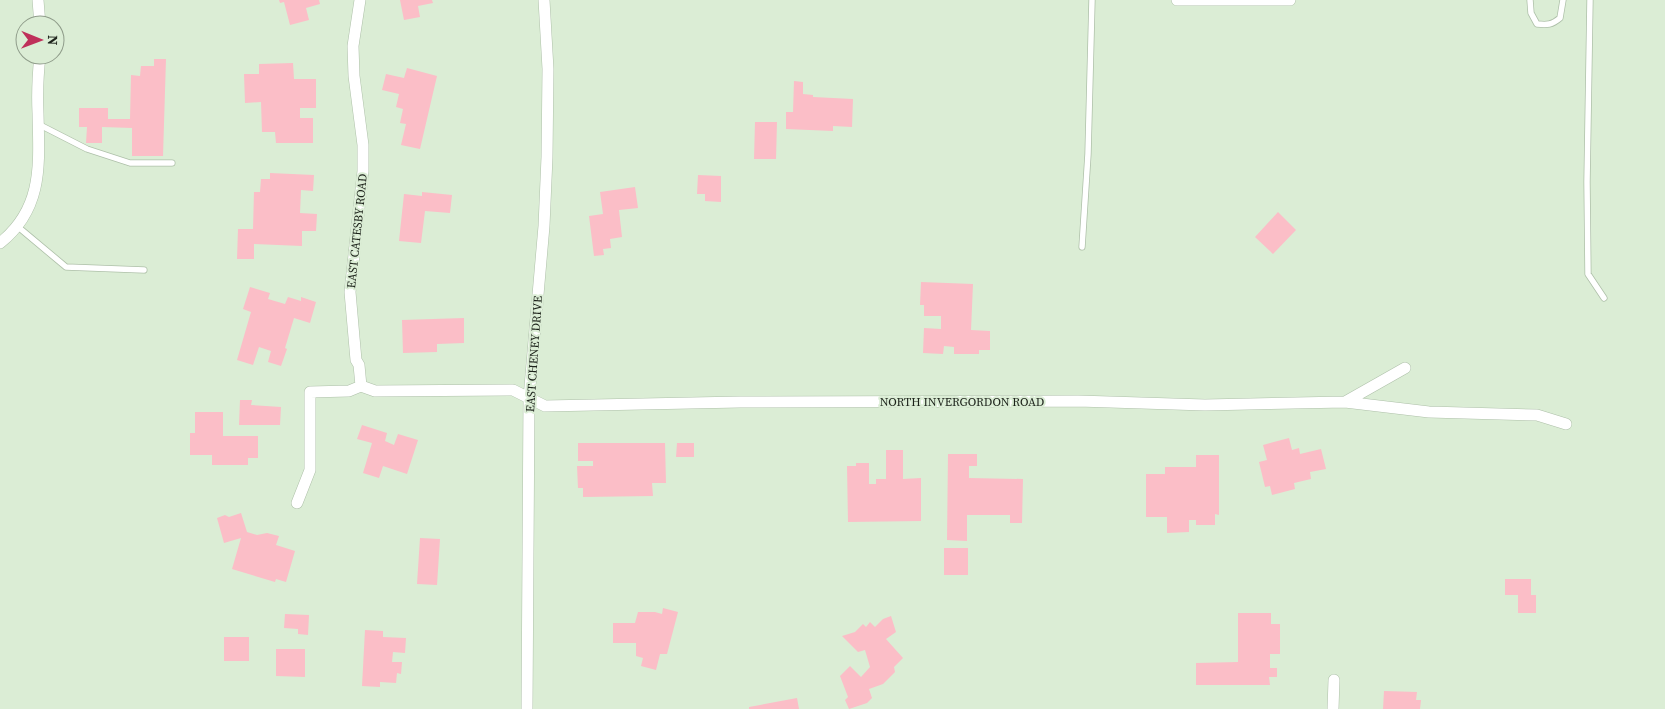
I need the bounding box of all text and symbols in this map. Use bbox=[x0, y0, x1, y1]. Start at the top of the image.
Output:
north arrow bbox=[15, 15, 65, 65]
text: N bbox=[43, 35, 63, 46]
street label: EAST CATESBY ROAD bbox=[343, 173, 371, 289]
street label: EAST CHENEY DRIVE bbox=[522, 295, 546, 413]
street label: NORTH INVERGORDON ROAD bbox=[880, 394, 1044, 410]

